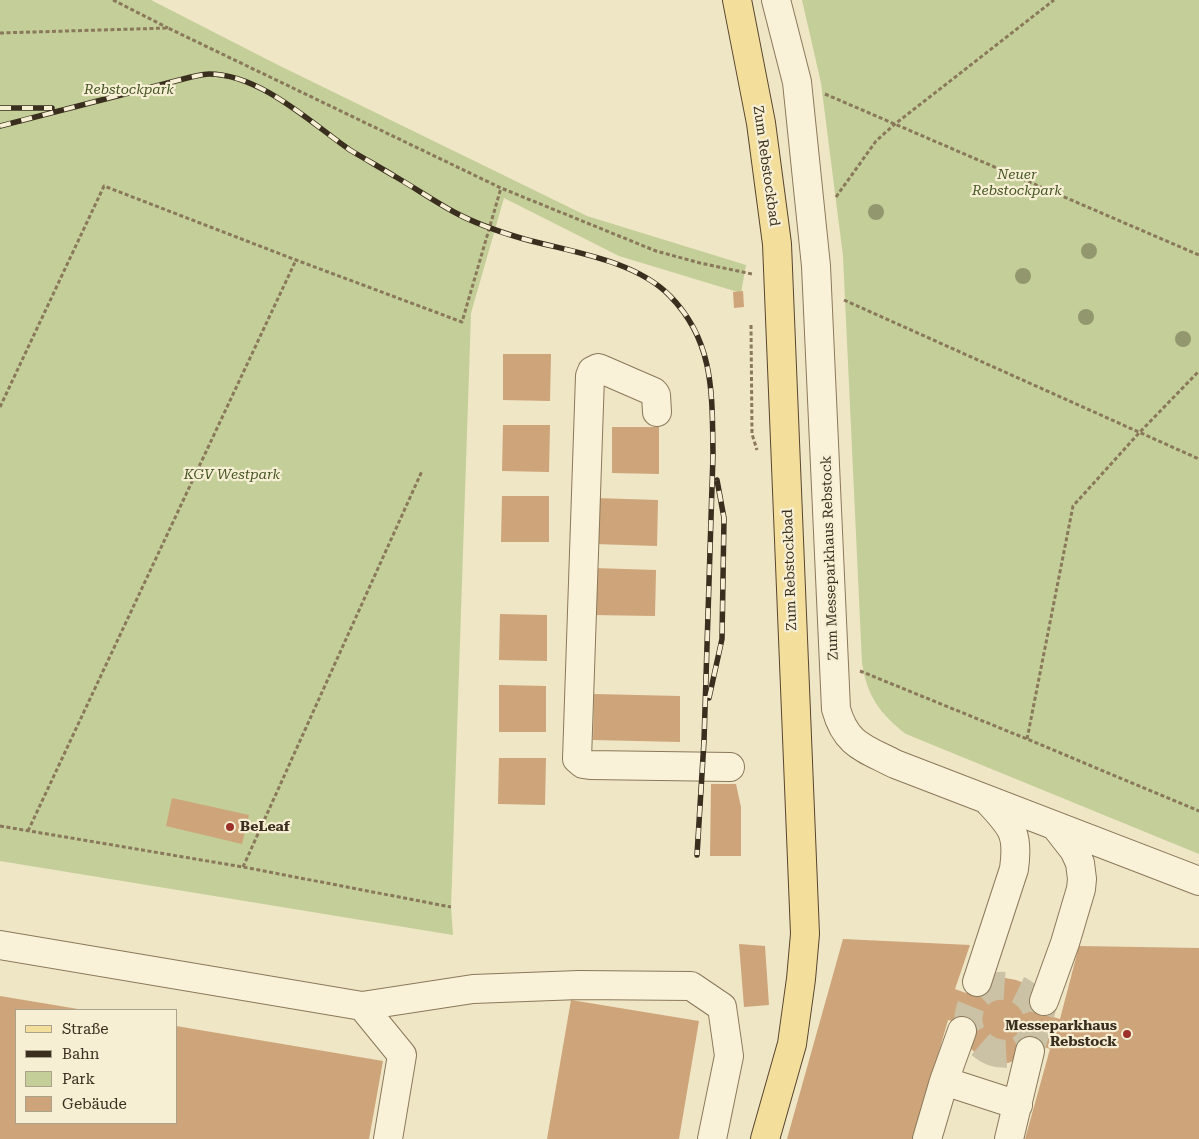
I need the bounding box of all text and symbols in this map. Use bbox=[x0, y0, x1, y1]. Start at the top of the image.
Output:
park label: Rebstockpark bbox=[84, 82, 174, 98]
street label: Zum Rebstockbad bbox=[749, 105, 783, 227]
park label: Neuer Rebstockpark bbox=[972, 167, 1062, 200]
street label: Zum Messeparkhaus Rebstock bbox=[818, 455, 842, 661]
park label: KGV Westpark bbox=[184, 467, 280, 483]
street label: Zum Rebstockbad bbox=[779, 509, 801, 631]
place label: BeLeaf bbox=[240, 819, 290, 835]
marker: BeLeaf bbox=[224, 821, 236, 833]
legend bbox=[15, 1009, 178, 1124]
place label: Messeparkhaus Rebstock bbox=[1005, 1018, 1117, 1050]
text: Straße bbox=[62, 1020, 109, 1038]
marker: Messeparkhaus Rebstock bbox=[1121, 1028, 1133, 1040]
text: Bahn bbox=[62, 1045, 99, 1063]
text: Park bbox=[62, 1070, 95, 1088]
text: Gebäude bbox=[62, 1095, 127, 1113]

